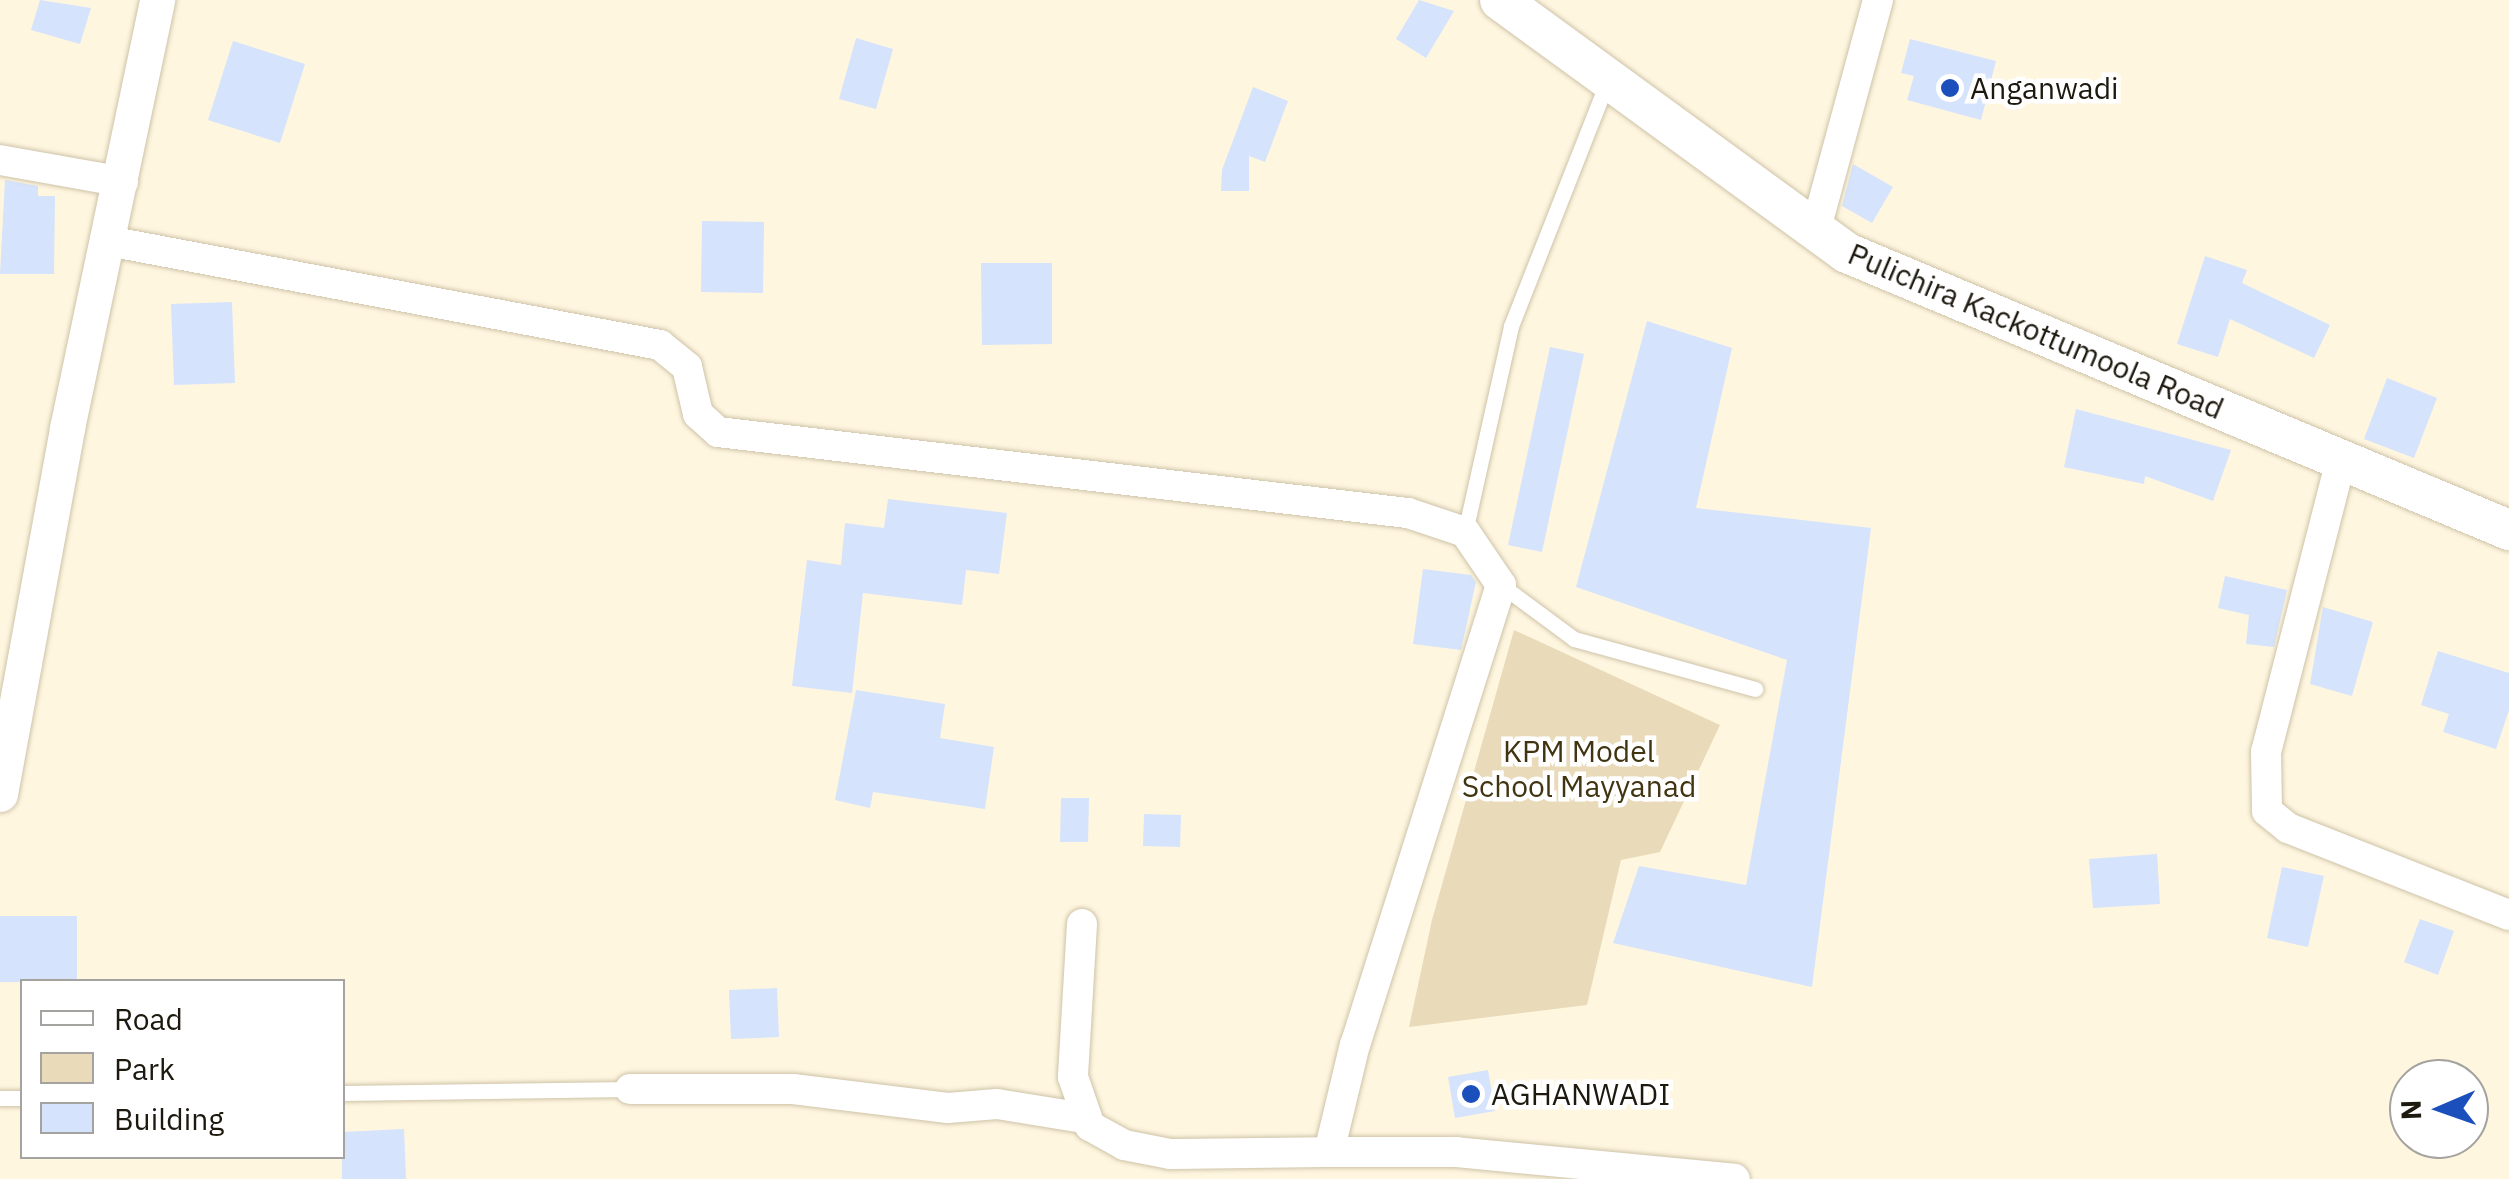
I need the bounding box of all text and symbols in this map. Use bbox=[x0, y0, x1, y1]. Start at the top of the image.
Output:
place label: Anganwadi bbox=[1970, 70, 2119, 106]
marker: Anganwadi bbox=[1939, 77, 1961, 99]
street label: Pulichira Kackottumoola Road bbox=[1843, 235, 2229, 427]
park label: KPM Model School Mayyanad bbox=[1462, 733, 1696, 804]
legend bbox=[20, 979, 345, 1159]
text: Road bbox=[114, 999, 183, 1038]
text: Park bbox=[114, 1049, 175, 1088]
north arrow bbox=[2389, 1059, 2489, 1159]
place label: AGHANWADI bbox=[1491, 1076, 1670, 1112]
marker: AGHANWADI bbox=[1460, 1083, 1482, 1105]
text: Building bbox=[114, 1099, 224, 1138]
text: N bbox=[2392, 1099, 2429, 1121]

